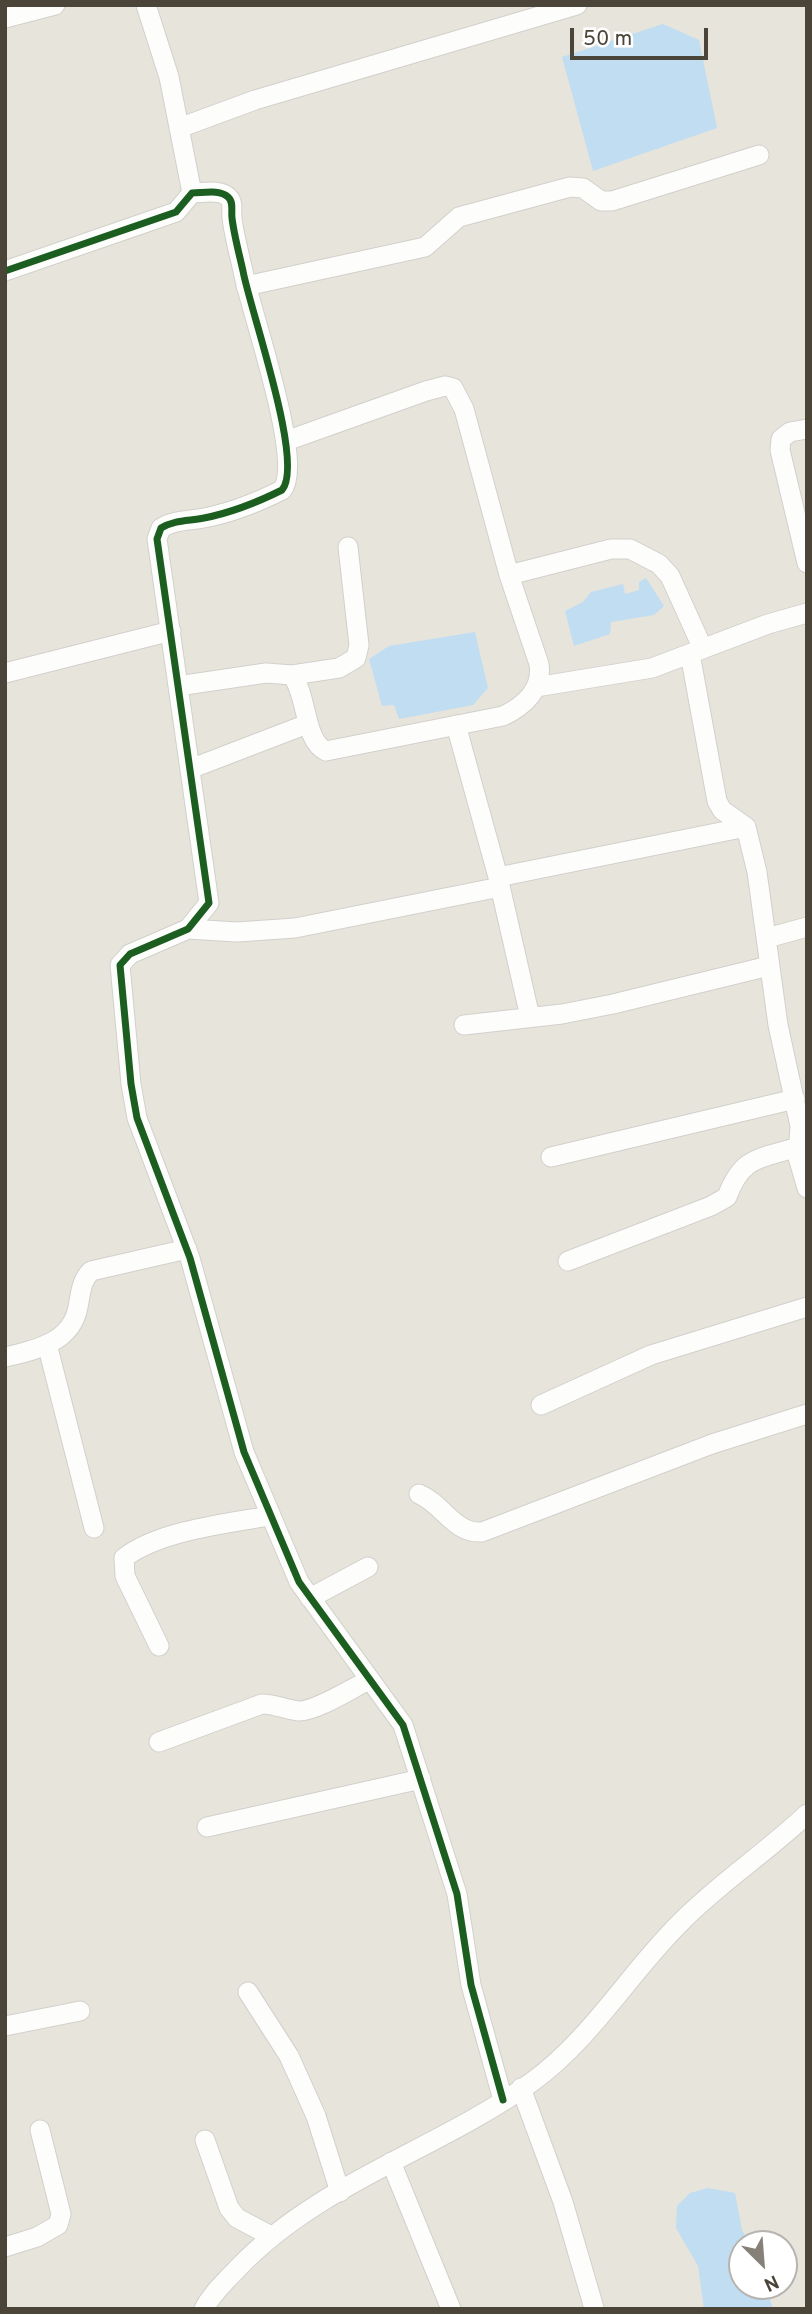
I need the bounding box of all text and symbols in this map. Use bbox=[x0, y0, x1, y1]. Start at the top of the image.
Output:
scale bar bbox=[574, 14, 712, 58]
text: 50 m bbox=[583, 26, 632, 53]
north arrow bbox=[728, 2230, 798, 2300]
text: N bbox=[760, 2268, 782, 2296]

